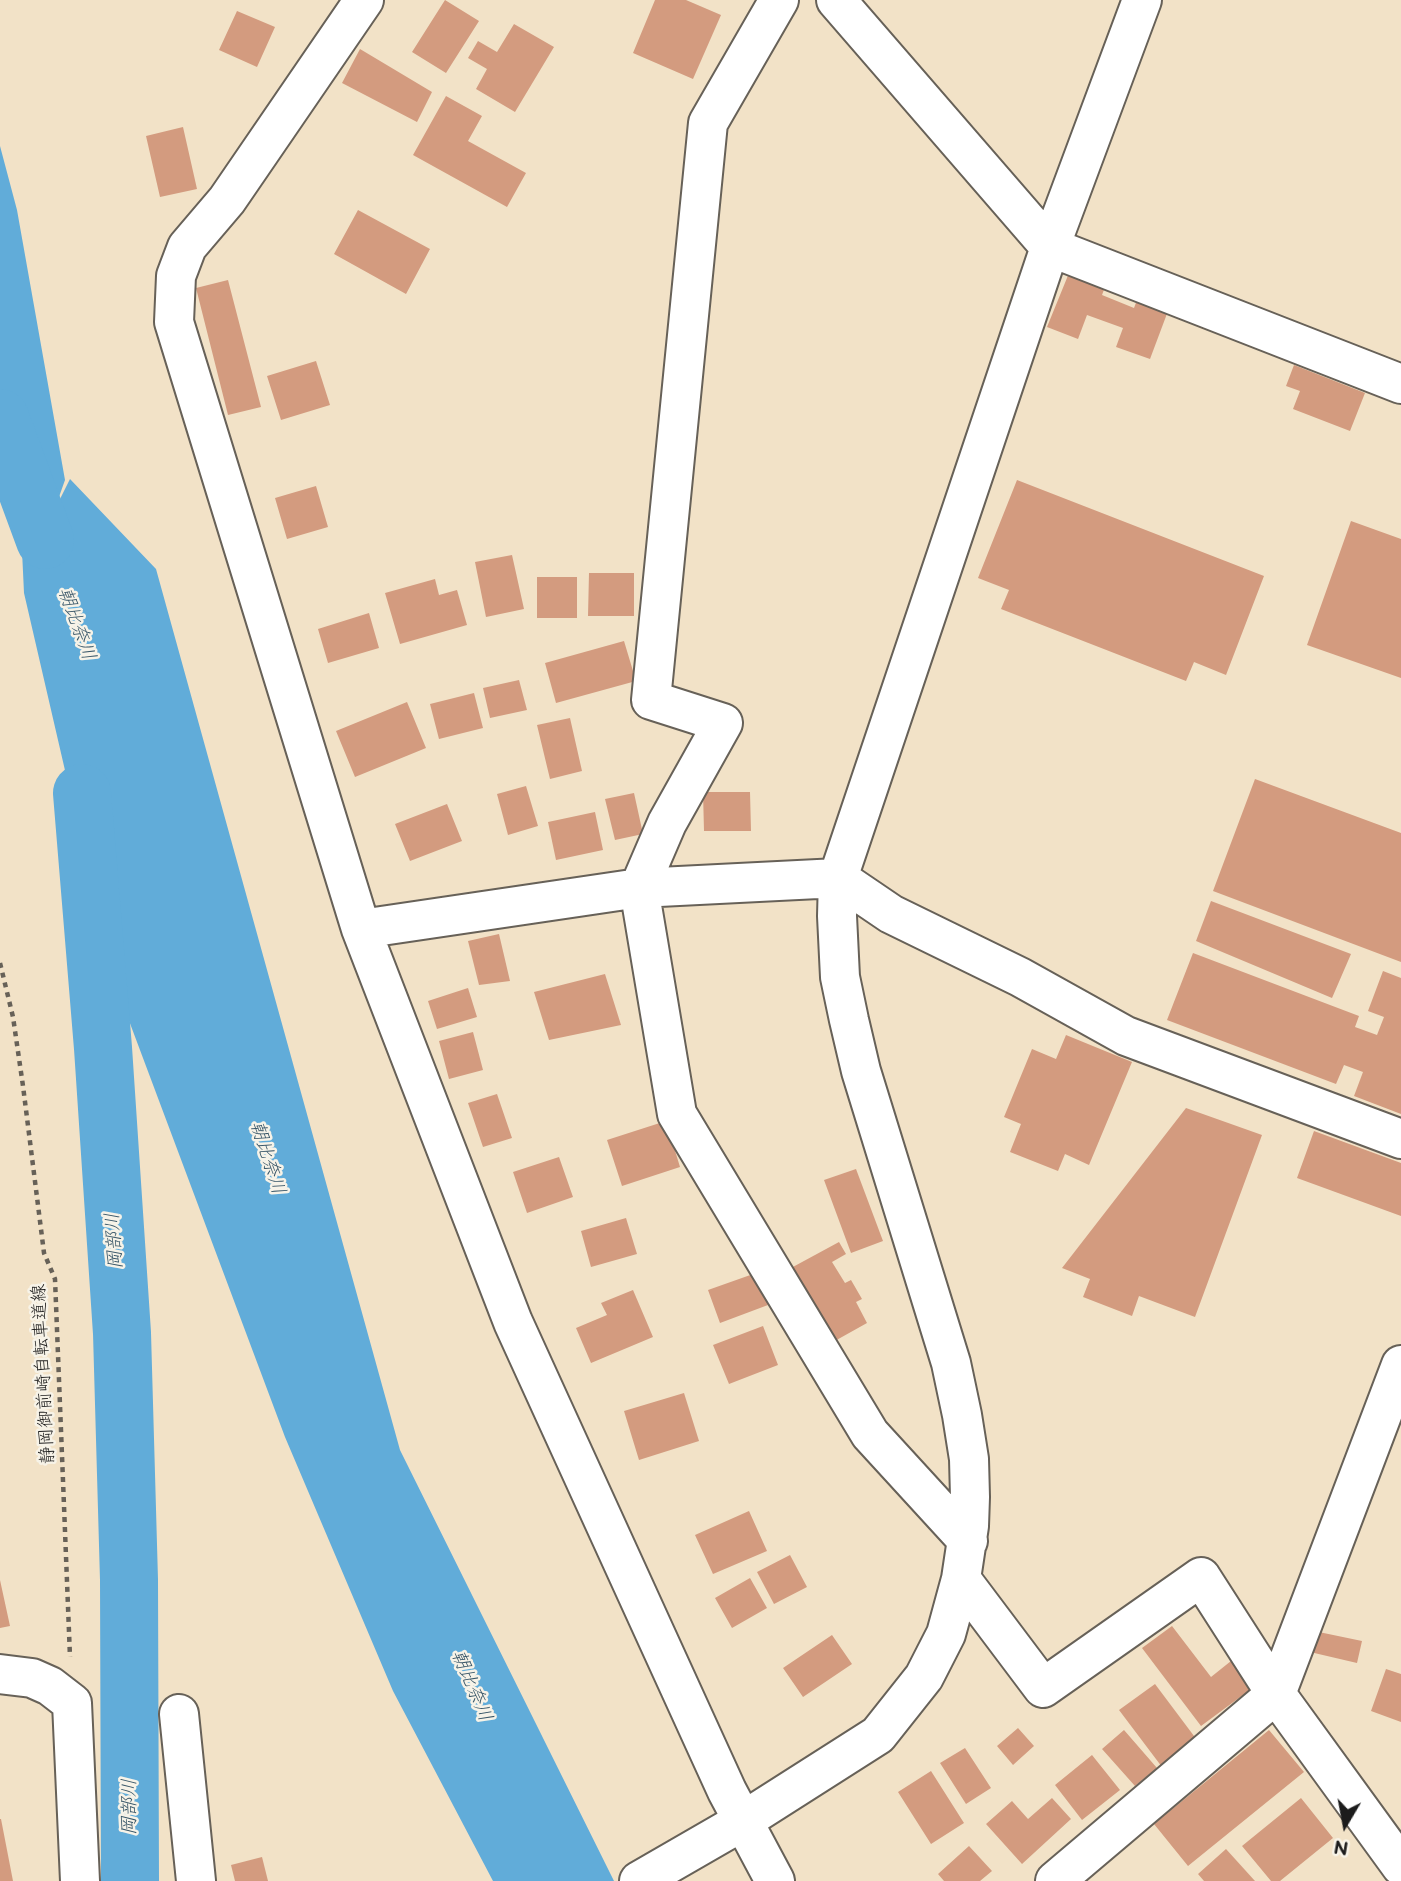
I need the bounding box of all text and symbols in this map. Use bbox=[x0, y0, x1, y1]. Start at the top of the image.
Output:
water label: 朝比奈川 bbox=[52, 584, 100, 664]
water label: 朝比奈川 bbox=[244, 1118, 290, 1198]
water label: 岡部川 bbox=[102, 1212, 128, 1270]
street label: 静岡御前崎自転車道線 bbox=[29, 1284, 59, 1464]
water label: 朝比奈川 bbox=[446, 1647, 496, 1725]
water label: 岡部川 bbox=[119, 1779, 141, 1835]
north arrow bbox=[1310, 1790, 1380, 1860]
text: N bbox=[1332, 1834, 1350, 1859]

